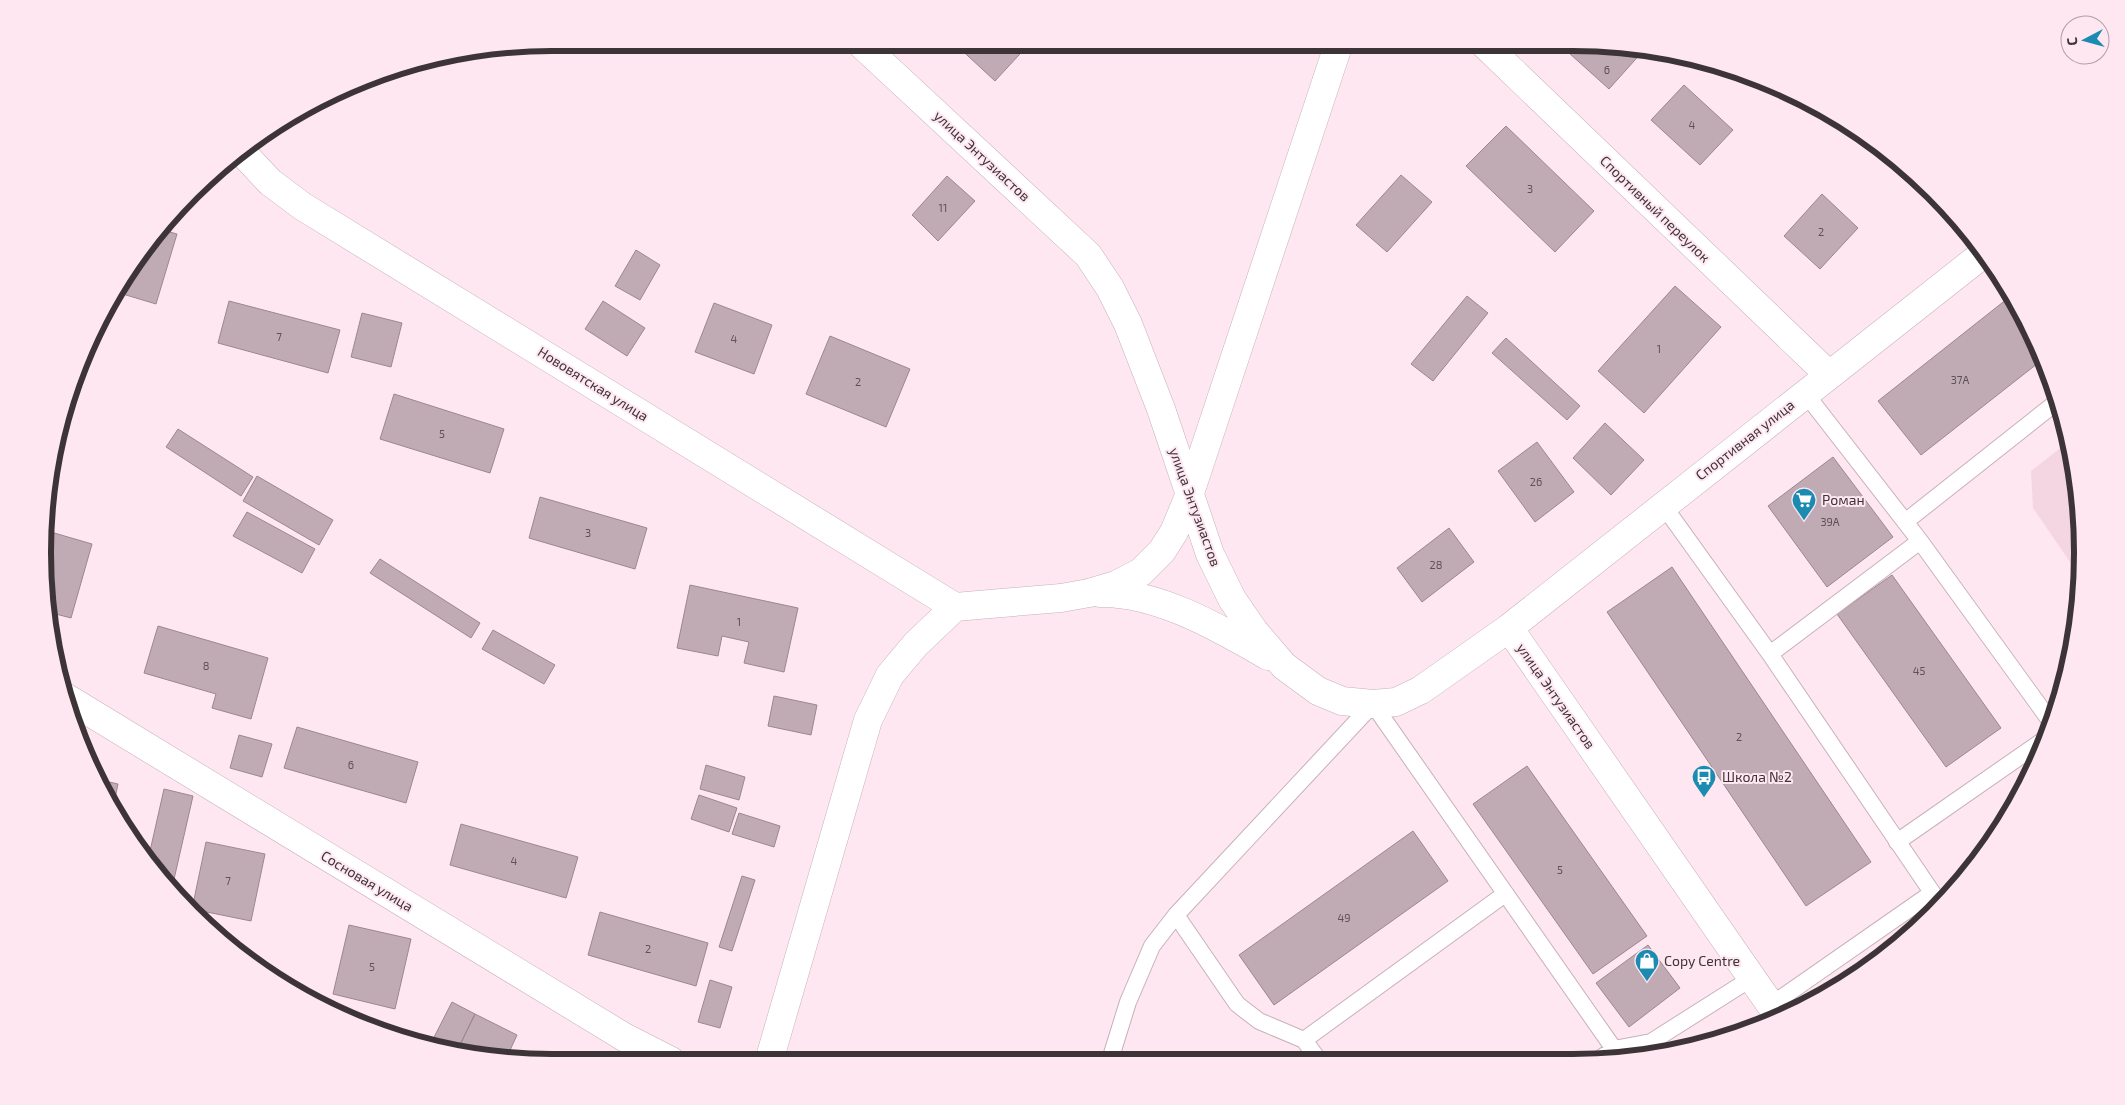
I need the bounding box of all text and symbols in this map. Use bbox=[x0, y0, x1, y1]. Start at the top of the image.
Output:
north arrow bbox=[2060, 15, 2110, 65]
text: С bbox=[2063, 36, 2080, 46]
house number: 6 bbox=[1604, 63, 1610, 76]
street label: улица Энтузиастов bbox=[931, 107, 1034, 204]
house number: 4 bbox=[1689, 118, 1696, 131]
street label: Спортивный переулок bbox=[1597, 152, 1714, 266]
house number: 3 bbox=[1527, 182, 1533, 195]
house number: 11 bbox=[939, 201, 947, 214]
house number: 2 bbox=[1818, 225, 1824, 238]
house number: 7 bbox=[276, 330, 282, 343]
house number: 4 bbox=[731, 332, 738, 345]
house number: 1 bbox=[1657, 342, 1661, 355]
street label: Нововятская улица bbox=[535, 343, 652, 424]
house number: 37А bbox=[1951, 373, 1969, 386]
house number: 2 bbox=[855, 375, 861, 388]
street label: Спортивная улица bbox=[1692, 396, 1797, 483]
house number: 5 bbox=[439, 427, 445, 440]
street label: улица Энтузиастов bbox=[1166, 445, 1225, 568]
house number: 26 bbox=[1530, 475, 1542, 488]
supermarket icon: Роман bbox=[1791, 487, 1817, 521]
place label: Роман bbox=[1822, 491, 1865, 508]
house number: 39А bbox=[1820, 515, 1840, 528]
house number: 3 bbox=[585, 526, 591, 539]
house number: 28 bbox=[1430, 558, 1442, 571]
house number: 1 bbox=[737, 615, 741, 628]
street label: улица Энтузиастов bbox=[1514, 640, 1599, 752]
house number: 8 bbox=[203, 659, 209, 672]
house number: 45 bbox=[1913, 664, 1925, 677]
house number: 2 bbox=[1736, 730, 1742, 743]
house number: 6 bbox=[348, 758, 354, 771]
bus stop icon: Школа №2 bbox=[1691, 764, 1717, 798]
place label: Школа №2 bbox=[1722, 768, 1792, 785]
street label: Сосновая улица bbox=[318, 846, 416, 915]
house number: 4 bbox=[511, 854, 518, 867]
house number: 5 bbox=[1557, 863, 1563, 876]
house number: 7 bbox=[225, 874, 231, 887]
house number: 49 bbox=[1337, 911, 1351, 924]
house number: 2 bbox=[645, 942, 651, 955]
shop icon: Copy Centre bbox=[1634, 948, 1660, 982]
place label: Copy Centre bbox=[1664, 952, 1740, 969]
house number: 5 bbox=[369, 960, 375, 973]

